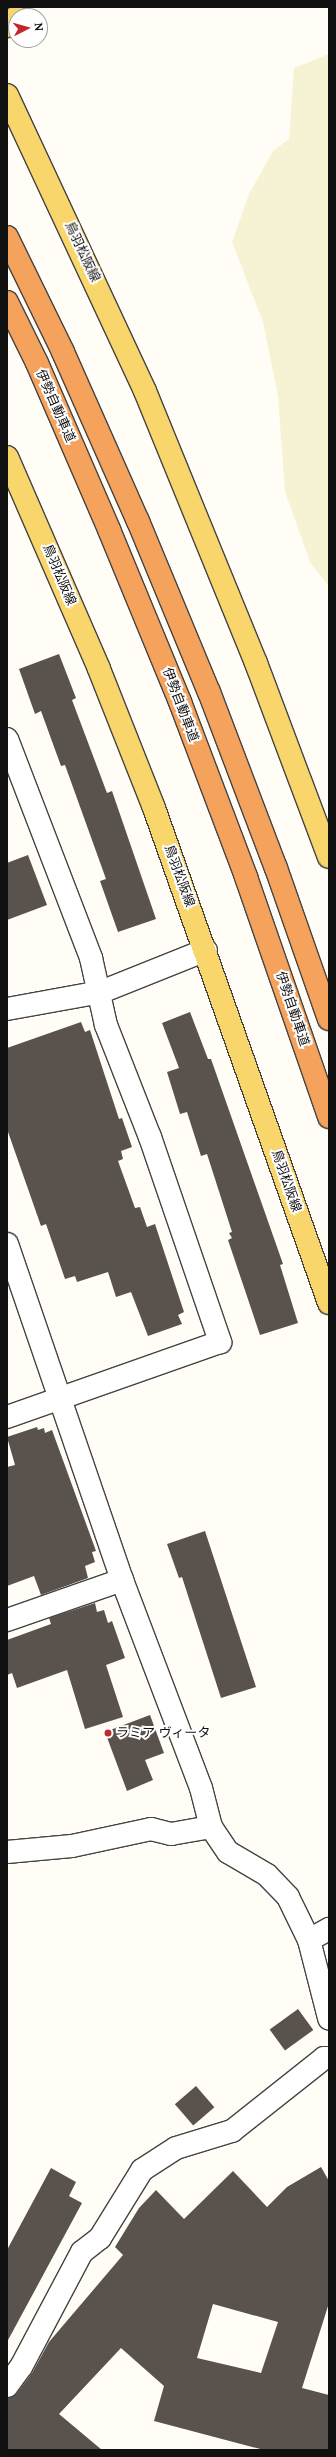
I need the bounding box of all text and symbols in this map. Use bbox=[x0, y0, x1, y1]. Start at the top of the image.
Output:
north arrow bbox=[8, 8, 48, 48]
text: N bbox=[32, 22, 46, 32]
street label: 鳥羽松阪線 bbox=[61, 219, 103, 285]
street label: 伊勢自動車道 bbox=[32, 367, 78, 445]
street label: 鳥羽松阪線 bbox=[39, 542, 79, 608]
street label: 伊勢自動車道 bbox=[159, 666, 201, 744]
street label: 鳥羽松阪線 bbox=[161, 843, 197, 909]
street label: 伊勢自動車道 bbox=[272, 970, 312, 1048]
street label: 鳥羽松阪線 bbox=[268, 1148, 304, 1214]
place label: ラミア ヴィータ bbox=[116, 1725, 210, 1741]
marker: ラミア ヴィータ bbox=[103, 1728, 113, 1738]

